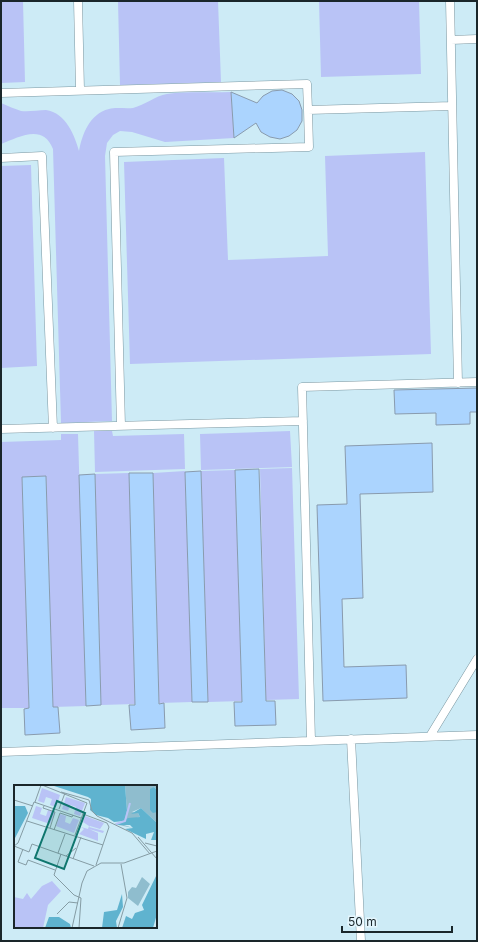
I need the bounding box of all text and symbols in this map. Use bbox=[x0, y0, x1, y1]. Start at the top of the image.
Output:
inset map bbox=[14, 785, 157, 928]
scale bar bbox=[342, 908, 452, 934]
text: 50 m bbox=[348, 914, 377, 929]

